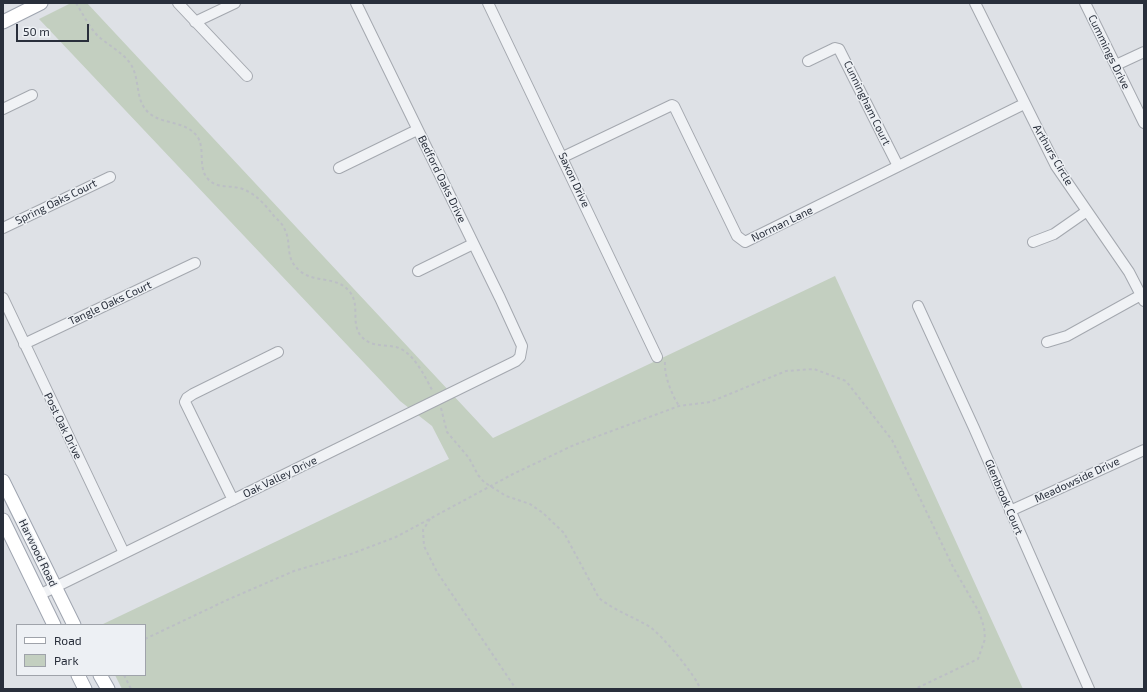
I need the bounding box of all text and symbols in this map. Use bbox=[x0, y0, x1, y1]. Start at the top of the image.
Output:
street label: Cummings Drive bbox=[1085, 13, 1133, 91]
scale bar bbox=[18, 16, 91, 42]
text: 50 m bbox=[23, 24, 50, 38]
street label: Cunningham Court bbox=[841, 59, 893, 147]
street label: Arthurs Circle bbox=[1030, 122, 1076, 188]
street label: Bedford Oaks Drive bbox=[415, 133, 469, 225]
street label: Saxon Drive bbox=[556, 150, 592, 210]
street label: Spring Oaks Court bbox=[13, 177, 99, 227]
street label: Norman Lane bbox=[749, 203, 815, 245]
street label: Tangle Oaks Court bbox=[66, 278, 154, 328]
street label: Post Oak Drive bbox=[41, 391, 85, 461]
street label: Oak Valley Drive bbox=[241, 453, 319, 501]
street label: Meadowside Drive bbox=[1032, 455, 1122, 505]
street label: Glenbrook Court bbox=[982, 457, 1026, 537]
street label: Harwood Road bbox=[16, 517, 60, 589]
legend bbox=[16, 624, 146, 676]
text: Road bbox=[54, 633, 82, 647]
text: Park bbox=[54, 653, 79, 667]

